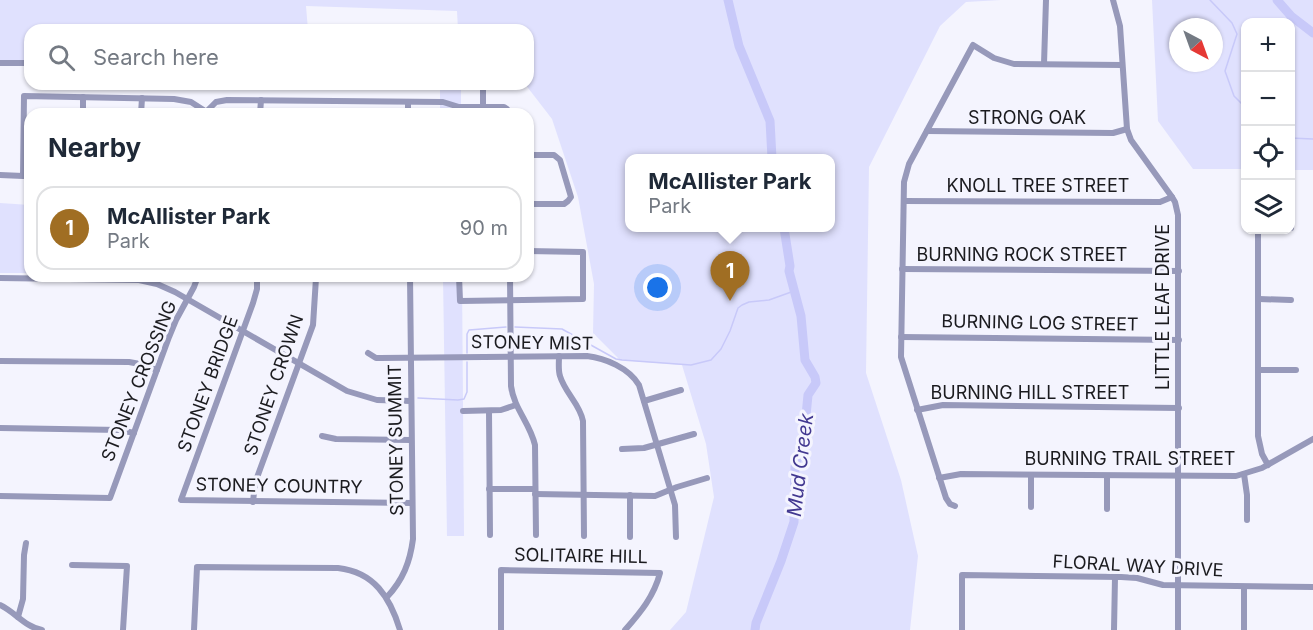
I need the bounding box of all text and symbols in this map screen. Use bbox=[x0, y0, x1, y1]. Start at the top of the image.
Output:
north arrow bbox=[1169, 18, 1223, 72]
map controls bbox=[1241, 18, 1295, 234]
button: + bbox=[1241, 18, 1295, 72]
search box bbox=[24, 24, 534, 90]
icon: search bbox=[45, 41, 78, 74]
text: Search here bbox=[93, 44, 219, 70]
button: − bbox=[1241, 72, 1295, 126]
street label: STRONG OAK bbox=[968, 107, 1086, 128]
button: locate bbox=[1241, 126, 1295, 180]
text: Nearby bbox=[48, 132, 141, 163]
popup bbox=[625, 154, 835, 232]
text: McAllister Park bbox=[648, 168, 812, 194]
street label: KNOLL TREE STREET bbox=[947, 175, 1129, 196]
button: layers bbox=[1241, 180, 1295, 234]
text: Park bbox=[648, 194, 691, 218]
text: McAllister Park bbox=[107, 203, 270, 229]
text: 1 bbox=[65, 216, 74, 240]
text: 90 m bbox=[460, 216, 508, 240]
street label: LITTLE LEAF DRIVE bbox=[1152, 224, 1173, 390]
text: Park bbox=[107, 229, 150, 253]
street label: BURNING ROCK STREET bbox=[917, 244, 1127, 265]
pin: 1 bbox=[710, 252, 750, 301]
your location bbox=[643, 273, 672, 302]
street label: STONEY CROSSING bbox=[97, 297, 180, 464]
street label: BURNING LOG STREET bbox=[941, 310, 1139, 335]
street label: STONEY CROWN bbox=[240, 312, 308, 458]
street label: STONEY BRIDGE bbox=[173, 313, 242, 455]
street label: STONEY MIST bbox=[471, 331, 593, 354]
street label: STONEY SUMMIT bbox=[384, 364, 407, 516]
street label: BURNING HILL STREET bbox=[931, 382, 1129, 403]
water label: Mud Creek bbox=[782, 411, 818, 518]
street label: BURNING TRAIL STREET bbox=[1025, 448, 1235, 469]
street label: STONEY COUNTRY bbox=[195, 474, 363, 497]
street label: SOLITAIRE HILL bbox=[514, 544, 648, 567]
street label: FLORAL WAY DRIVE bbox=[1052, 551, 1224, 580]

